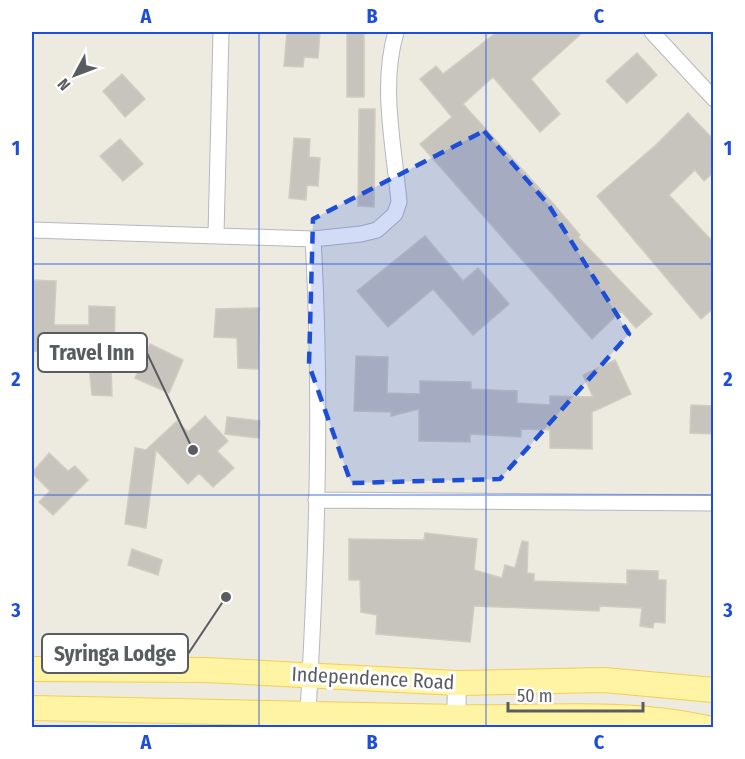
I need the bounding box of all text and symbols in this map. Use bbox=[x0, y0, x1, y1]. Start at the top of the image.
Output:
text: A bbox=[140, 4, 153, 28]
text: B bbox=[366, 4, 378, 28]
text: C bbox=[594, 4, 605, 28]
north arrow bbox=[45, 45, 105, 105]
text: N bbox=[54, 75, 74, 94]
text: 1 bbox=[12, 136, 20, 160]
text: 1 bbox=[724, 136, 732, 160]
callout: Travel Inn bbox=[38, 333, 147, 372]
text: Travel Inn bbox=[50, 340, 134, 366]
text: 2 bbox=[10, 367, 21, 391]
text: 2 bbox=[722, 367, 733, 391]
text: 3 bbox=[10, 598, 21, 622]
text: 3 bbox=[722, 598, 733, 622]
callout: Syringa Lodge bbox=[42, 634, 188, 673]
text: Syringa Lodge bbox=[54, 641, 176, 667]
street label: Independence Road bbox=[291, 662, 455, 694]
scale bar bbox=[508, 675, 643, 713]
text: 50 m bbox=[517, 685, 553, 707]
text: A bbox=[140, 730, 153, 754]
text: B bbox=[366, 730, 378, 754]
text: C bbox=[594, 730, 605, 754]

